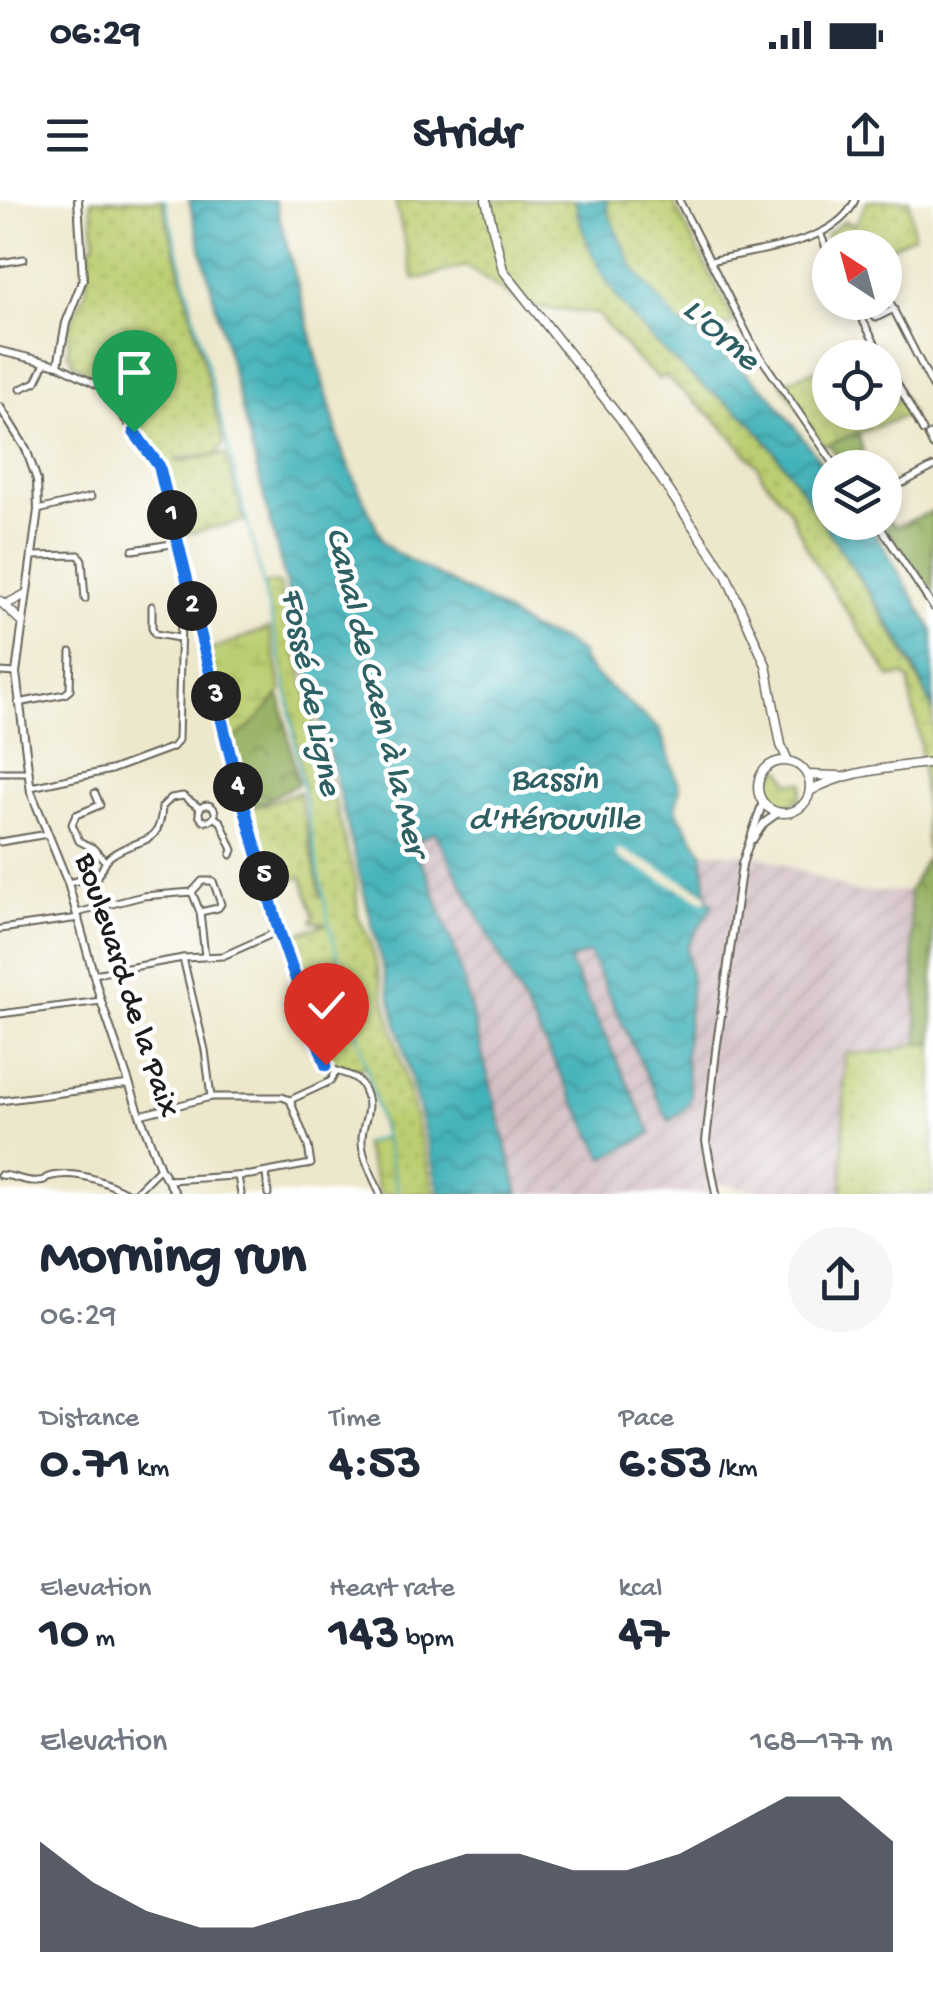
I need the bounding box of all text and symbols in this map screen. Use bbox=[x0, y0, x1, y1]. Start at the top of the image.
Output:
text: 06:29 bbox=[50, 13, 140, 57]
icon: menu bbox=[40, 108, 95, 163]
icon: share bbox=[838, 108, 893, 163]
text: Stridr bbox=[413, 109, 520, 162]
north arrow bbox=[812, 230, 902, 320]
map controls bbox=[812, 230, 902, 540]
water label: L'Orne bbox=[673, 291, 769, 383]
pin bbox=[92, 330, 177, 433]
button: locate bbox=[812, 340, 902, 430]
icon: arrive bbox=[107, 345, 162, 400]
button: layers bbox=[812, 450, 902, 540]
pin: 1 bbox=[147, 490, 197, 540]
text: 1 bbox=[166, 498, 178, 531]
water label: Canal de Caen à la Mer bbox=[313, 524, 436, 867]
pin: 2 bbox=[167, 581, 217, 631]
water label: Fossé de Ligne bbox=[269, 585, 350, 801]
text: 2 bbox=[185, 589, 199, 622]
pin: 3 bbox=[191, 671, 241, 721]
text: 3 bbox=[209, 679, 223, 712]
water label: Bassin d'Hérouville bbox=[469, 761, 641, 842]
pin: 4 bbox=[213, 762, 263, 812]
text: 4 bbox=[231, 770, 245, 803]
street label: Boulevard de la Paix bbox=[64, 848, 186, 1123]
pin: 5 bbox=[239, 851, 289, 901]
text: 5 bbox=[257, 859, 271, 892]
pin bbox=[284, 963, 369, 1066]
icon: check bbox=[299, 978, 354, 1033]
button: share bbox=[788, 1227, 893, 1332]
text: Morning run bbox=[40, 1228, 306, 1292]
text: 06:29 bbox=[40, 1298, 116, 1336]
text: Distance bbox=[40, 1403, 139, 1436]
text: Time bbox=[329, 1403, 381, 1436]
text: Pace bbox=[619, 1403, 674, 1436]
text: 0.71 bbox=[40, 1436, 130, 1495]
text: 4:53 bbox=[329, 1436, 421, 1495]
text: 6:53 bbox=[619, 1436, 712, 1495]
text: km bbox=[130, 1453, 169, 1486]
text: /km bbox=[712, 1453, 758, 1486]
text: Elevation bbox=[40, 1573, 151, 1606]
text: Heart rate bbox=[329, 1573, 455, 1606]
text: kcal bbox=[619, 1573, 662, 1606]
text: 10 bbox=[40, 1606, 89, 1665]
text: 143 bbox=[329, 1606, 399, 1665]
text: 47 bbox=[619, 1606, 668, 1665]
text: m bbox=[89, 1623, 115, 1656]
text: bpm bbox=[399, 1623, 454, 1656]
text: Elevation bbox=[40, 1724, 167, 1762]
text: 168–177 m bbox=[750, 1724, 893, 1762]

